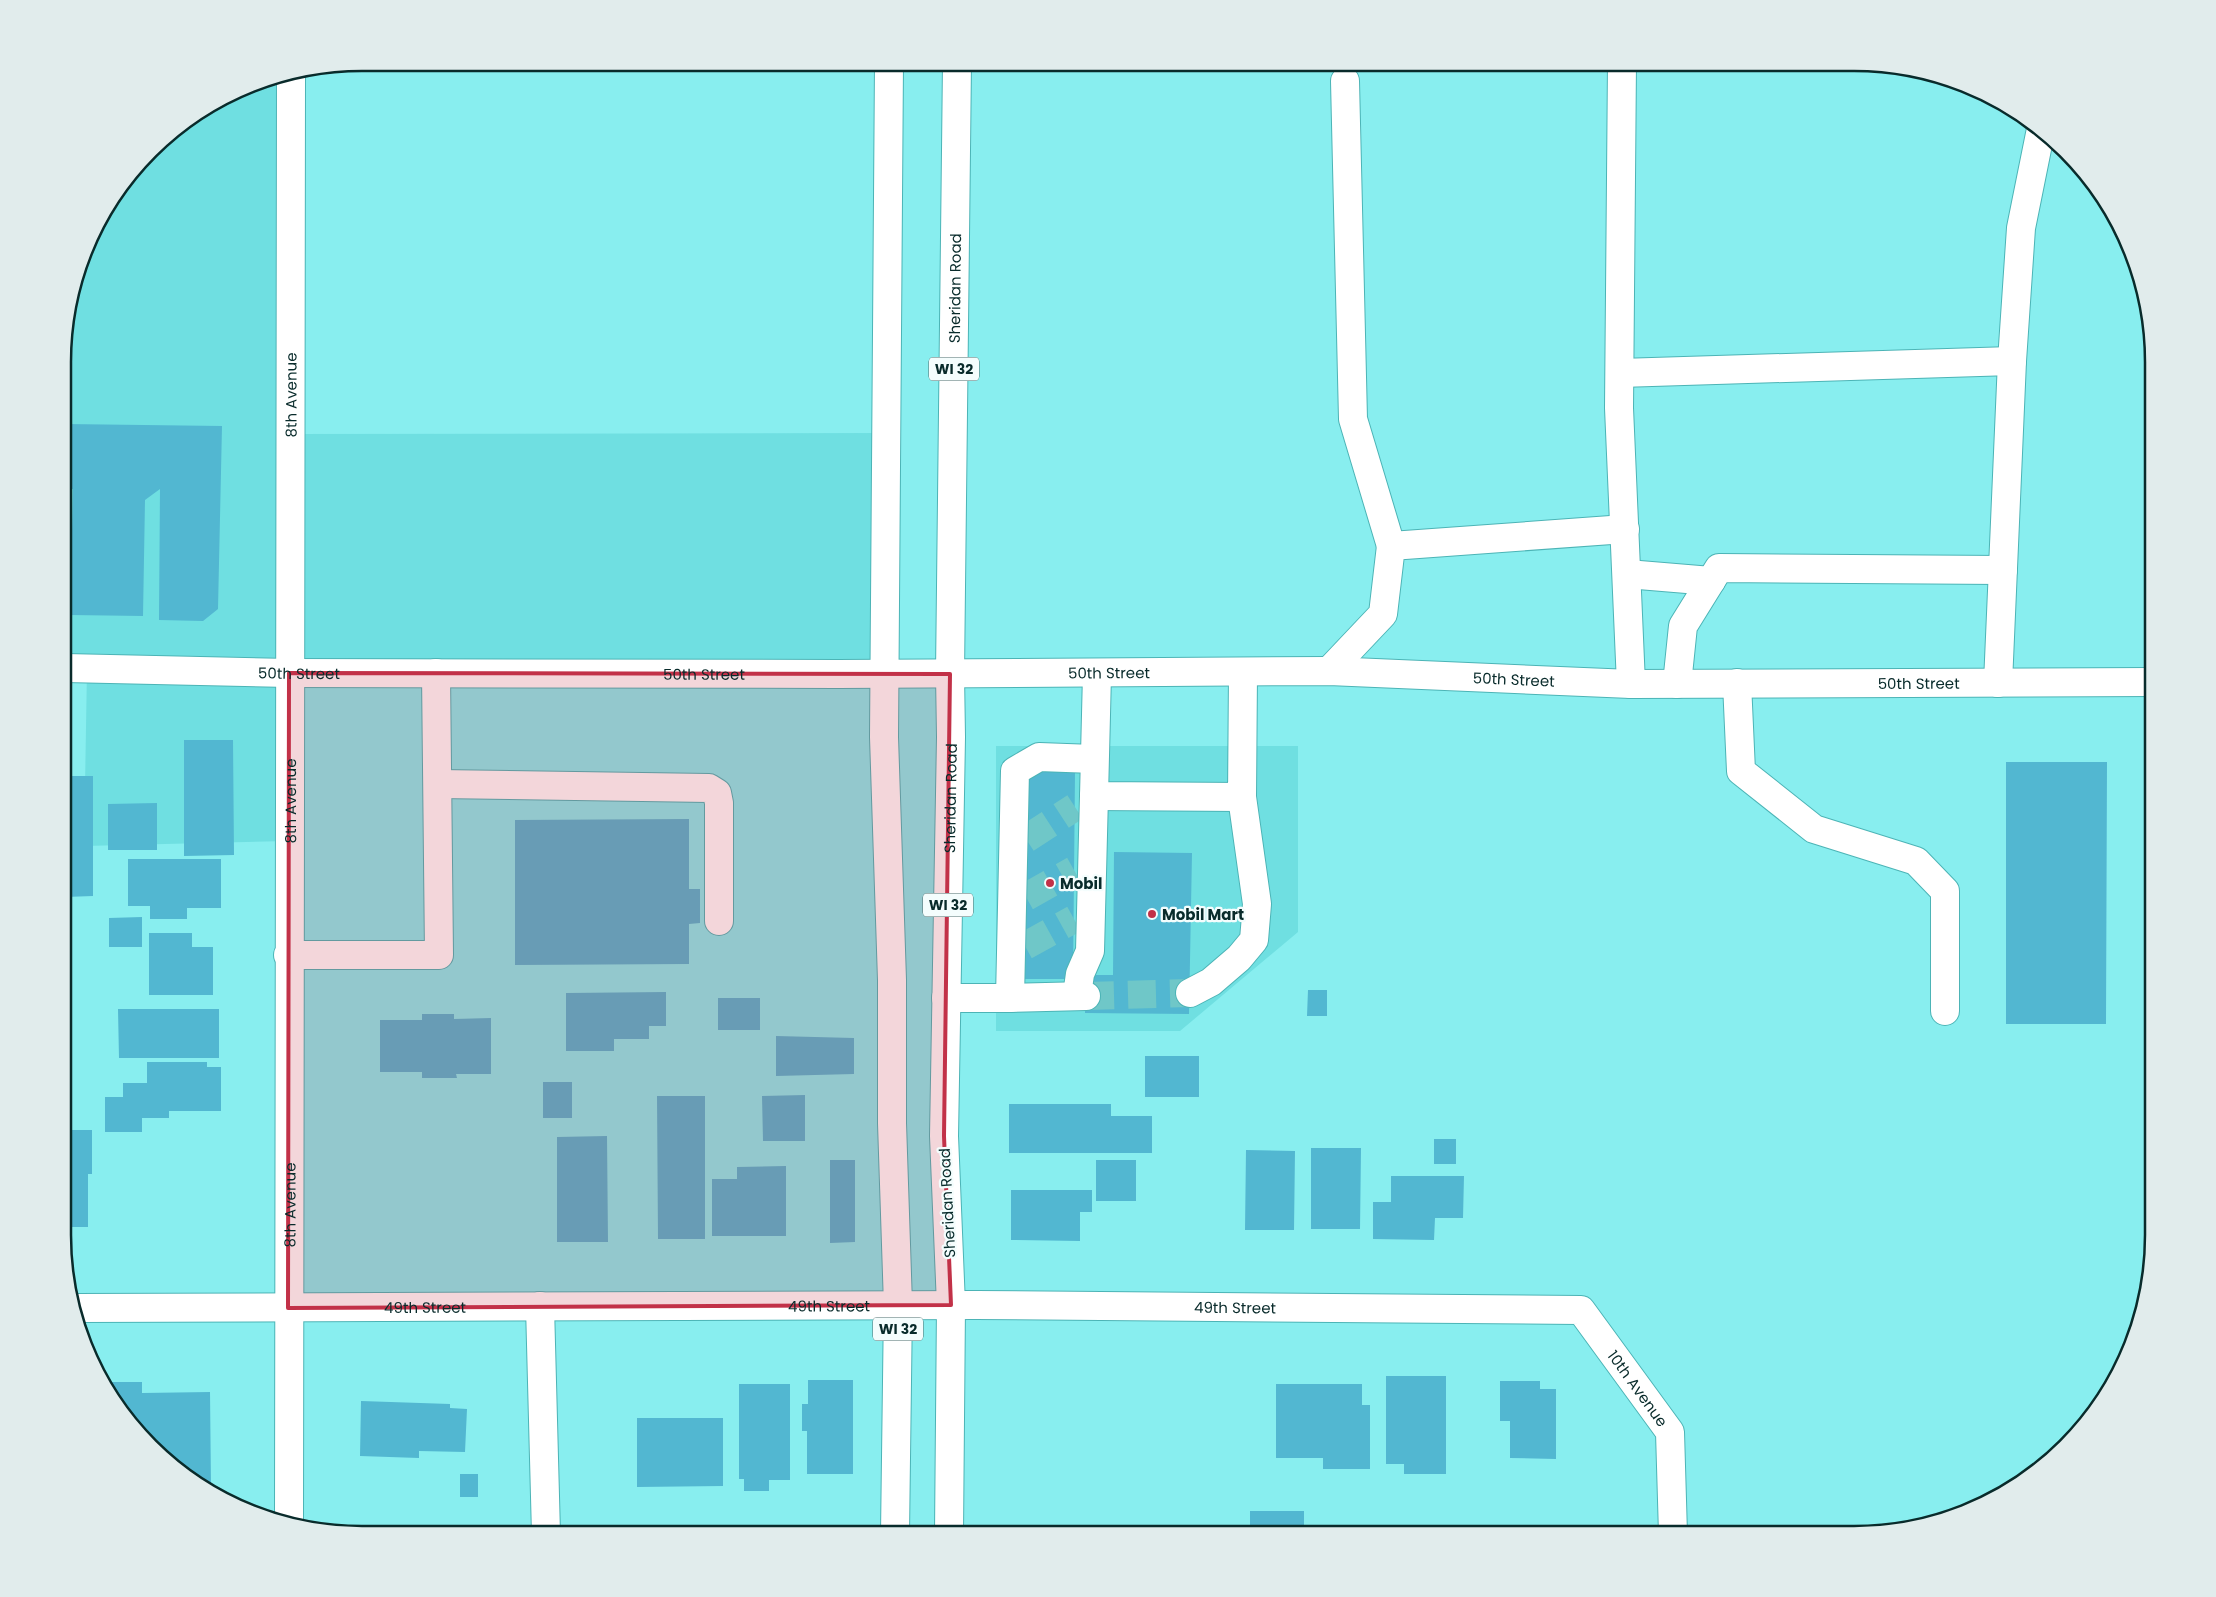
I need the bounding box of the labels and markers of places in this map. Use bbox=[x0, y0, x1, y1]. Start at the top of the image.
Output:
place label: Mobil bbox=[1060, 873, 1102, 894]
marker: Mobil bbox=[1044, 877, 1056, 889]
place label: Mobil Mart bbox=[1162, 904, 1244, 925]
marker: Mobil Mart bbox=[1146, 908, 1158, 920]

